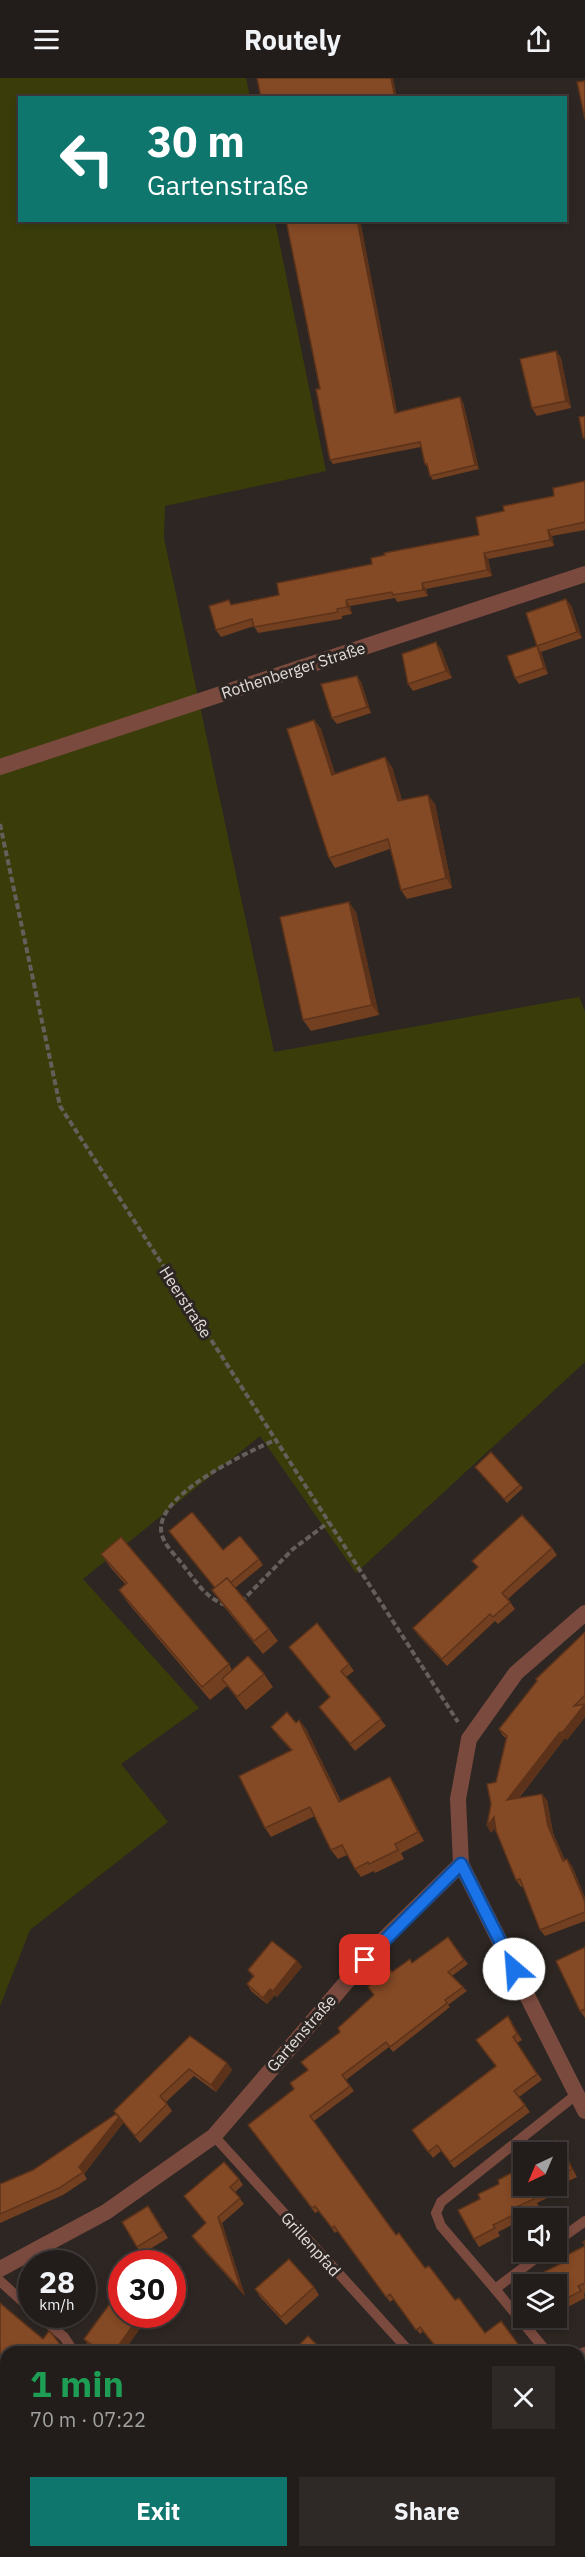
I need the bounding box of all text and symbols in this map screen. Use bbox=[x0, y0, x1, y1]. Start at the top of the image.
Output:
text: Routely bbox=[244, 22, 341, 57]
icon: menu bbox=[30, 23, 63, 56]
icon: share bbox=[522, 23, 555, 56]
text: 30 m bbox=[147, 114, 245, 169]
icon: left bbox=[48, 120, 126, 198]
text: Gartenstraße bbox=[147, 167, 309, 202]
street label: Rothenberger Straße bbox=[218, 637, 368, 703]
street label: Heerstraße bbox=[155, 1262, 217, 1342]
pin bbox=[339, 1934, 390, 1985]
position arrow bbox=[482, 1937, 546, 2001]
icon: arrive bbox=[348, 1943, 381, 1976]
street label: Gartenstraße bbox=[262, 1990, 340, 2076]
north arrow bbox=[513, 2142, 567, 2196]
map controls bbox=[513, 2142, 567, 2328]
street label: Grillenpfad bbox=[277, 2208, 345, 2280]
button: sound bbox=[513, 2208, 567, 2262]
speed limit sign: 30 bbox=[108, 2250, 186, 2328]
text: 28 bbox=[39, 2262, 75, 2301]
button: layers bbox=[513, 2274, 567, 2328]
text: km/h bbox=[39, 2295, 75, 2314]
text: 1 min bbox=[30, 2360, 124, 2407]
button: close bbox=[492, 2366, 555, 2429]
text: 70 m · 07:22 bbox=[30, 2406, 146, 2433]
button: Exit bbox=[30, 2477, 287, 2546]
button: Share bbox=[299, 2477, 555, 2546]

